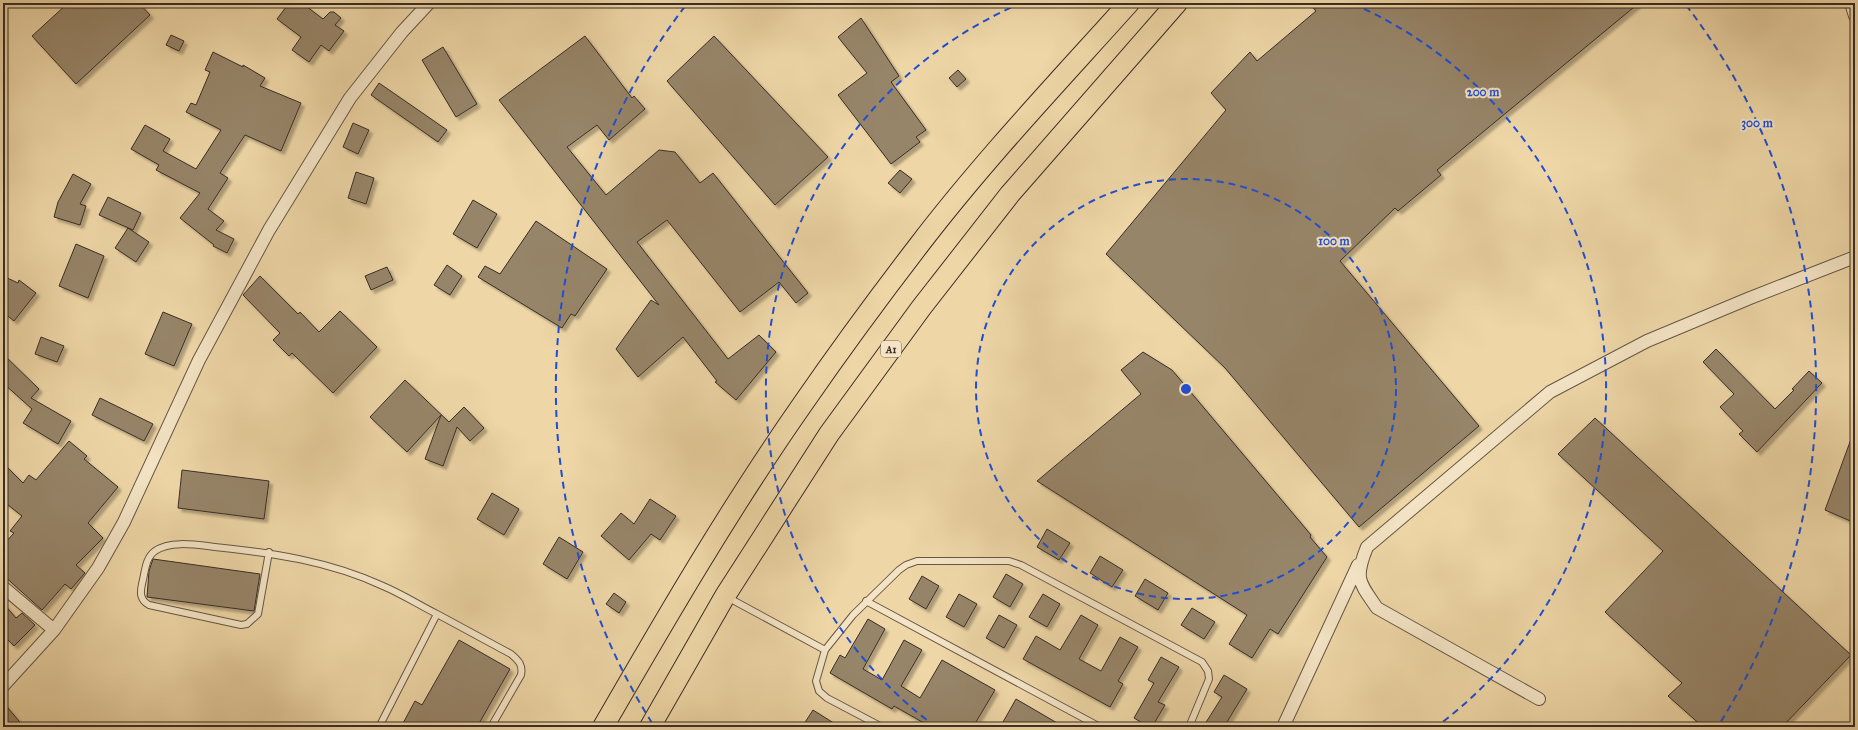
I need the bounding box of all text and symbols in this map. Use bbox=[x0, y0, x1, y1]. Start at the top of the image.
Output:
text: 200 m bbox=[1467, 85, 1500, 99]
text: 300 m bbox=[1741, 116, 1774, 131]
text: 100 m bbox=[1318, 234, 1351, 248]
road number: A1 bbox=[881, 341, 901, 357]
centre of rings bbox=[1179, 382, 1193, 396]

